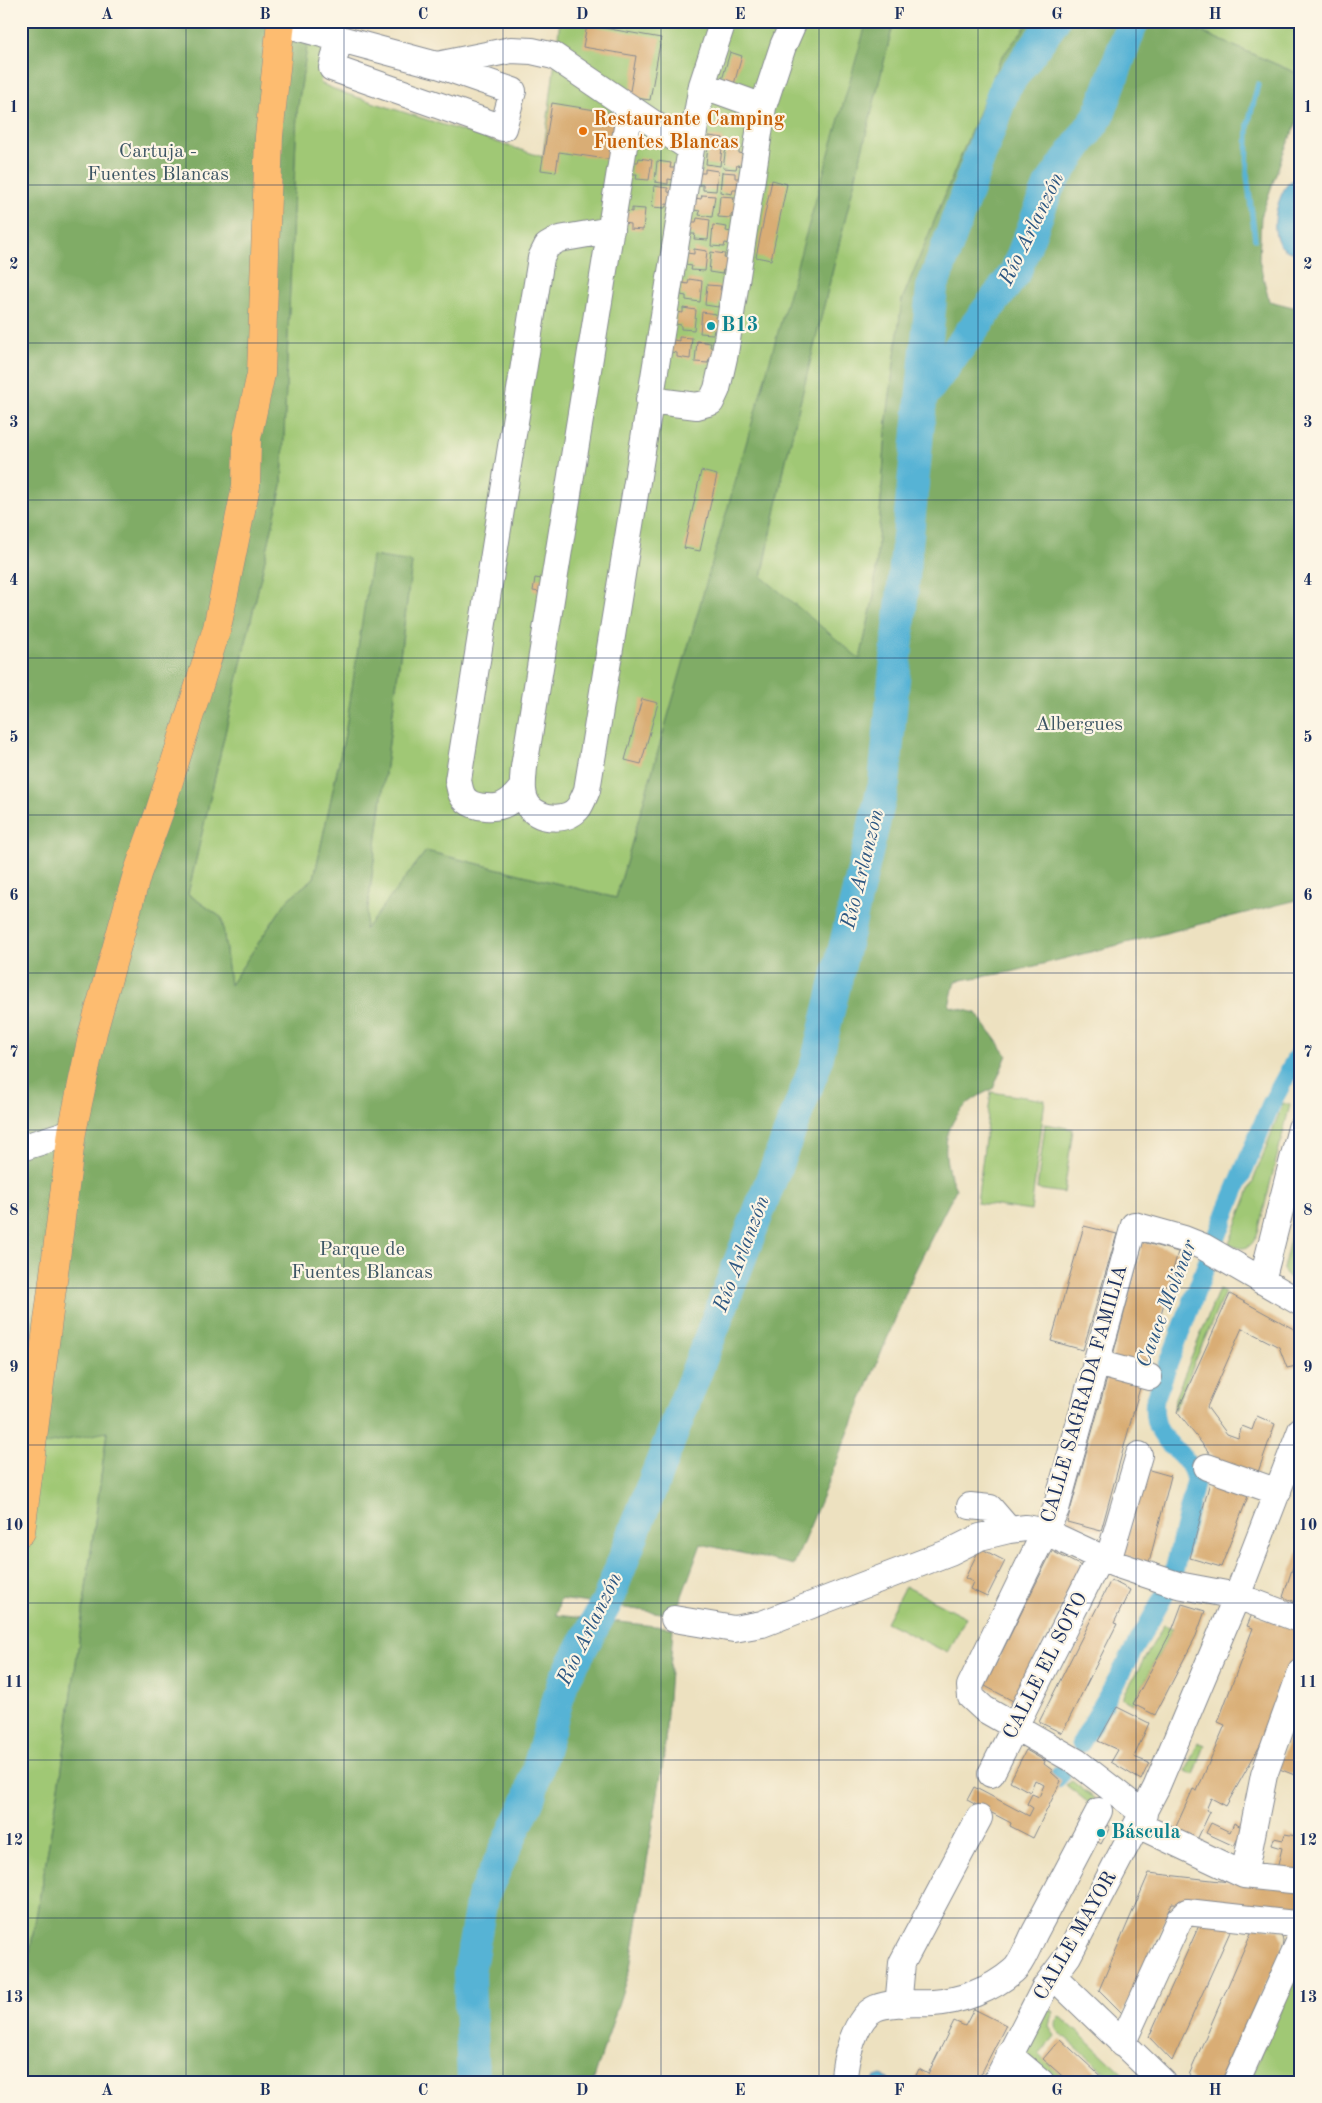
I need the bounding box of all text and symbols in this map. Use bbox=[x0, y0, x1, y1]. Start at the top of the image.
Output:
text: A bbox=[101, 7, 113, 23]
text: B bbox=[259, 7, 271, 23]
text: C bbox=[418, 7, 428, 23]
text: D bbox=[576, 7, 588, 23]
text: E bbox=[734, 7, 746, 23]
text: F bbox=[894, 7, 905, 23]
text: G bbox=[1051, 7, 1063, 23]
text: H bbox=[1208, 7, 1222, 23]
text: 1 bbox=[9, 100, 19, 116]
text: 1 bbox=[1303, 100, 1313, 116]
place label: Restaurante Camping Fuentes Blancas bbox=[593, 110, 785, 153]
marker: Restaurante Camping Fuentes Blancas bbox=[577, 125, 589, 137]
park label: Cartuja - Fuentes Blancas bbox=[87, 142, 229, 185]
water label: Río Arlanzón bbox=[995, 169, 1068, 289]
text: 2 bbox=[9, 257, 19, 273]
text: 2 bbox=[1303, 257, 1313, 273]
place label: B13 bbox=[721, 316, 758, 336]
marker: B13 bbox=[705, 320, 717, 332]
text: 3 bbox=[9, 415, 19, 431]
text: 3 bbox=[1303, 415, 1313, 431]
text: 4 bbox=[9, 573, 19, 589]
text: 4 bbox=[1303, 573, 1313, 589]
park label: Albergues bbox=[1035, 715, 1123, 735]
text: 5 bbox=[9, 730, 19, 746]
text: 5 bbox=[1303, 730, 1313, 746]
water label: Río Arlanzón bbox=[838, 807, 888, 932]
text: 6 bbox=[9, 888, 19, 904]
text: 6 bbox=[1303, 888, 1313, 904]
text: 7 bbox=[9, 1045, 19, 1061]
text: 7 bbox=[1303, 1045, 1313, 1061]
water label: Río Arlanzón bbox=[710, 1193, 774, 1316]
text: 8 bbox=[9, 1203, 19, 1219]
text: 8 bbox=[1303, 1203, 1313, 1219]
water label: Cauce Molinar bbox=[1133, 1237, 1201, 1371]
park label: Parque de Fuentes Blancas bbox=[291, 1240, 433, 1283]
street label: CALLE SAGRADA FAMILIA bbox=[1039, 1263, 1131, 1525]
text: 9 bbox=[9, 1360, 19, 1376]
text: 9 bbox=[1303, 1360, 1313, 1376]
text: 10 bbox=[5, 1518, 23, 1534]
text: 10 bbox=[1299, 1518, 1317, 1534]
water label: Río Arlanzón bbox=[553, 1569, 626, 1689]
street label: CALLE EL SOTO bbox=[1000, 1590, 1092, 1742]
text: 11 bbox=[5, 1675, 23, 1691]
text: 11 bbox=[1299, 1675, 1317, 1691]
place label: Báscula bbox=[1111, 1823, 1181, 1843]
marker: Báscula bbox=[1095, 1827, 1107, 1839]
text: 12 bbox=[5, 1833, 23, 1849]
text: 12 bbox=[1299, 1833, 1317, 1849]
street label: CALLE MAYOR bbox=[1031, 1868, 1121, 2004]
text: 13 bbox=[5, 1990, 23, 2006]
text: 13 bbox=[1299, 1990, 1317, 2006]
text: A bbox=[101, 2083, 113, 2099]
text: B bbox=[259, 2083, 271, 2099]
text: C bbox=[418, 2083, 428, 2099]
text: D bbox=[576, 2083, 588, 2099]
text: E bbox=[734, 2083, 746, 2099]
text: F bbox=[894, 2083, 905, 2099]
text: G bbox=[1051, 2083, 1063, 2099]
text: H bbox=[1208, 2083, 1222, 2099]

